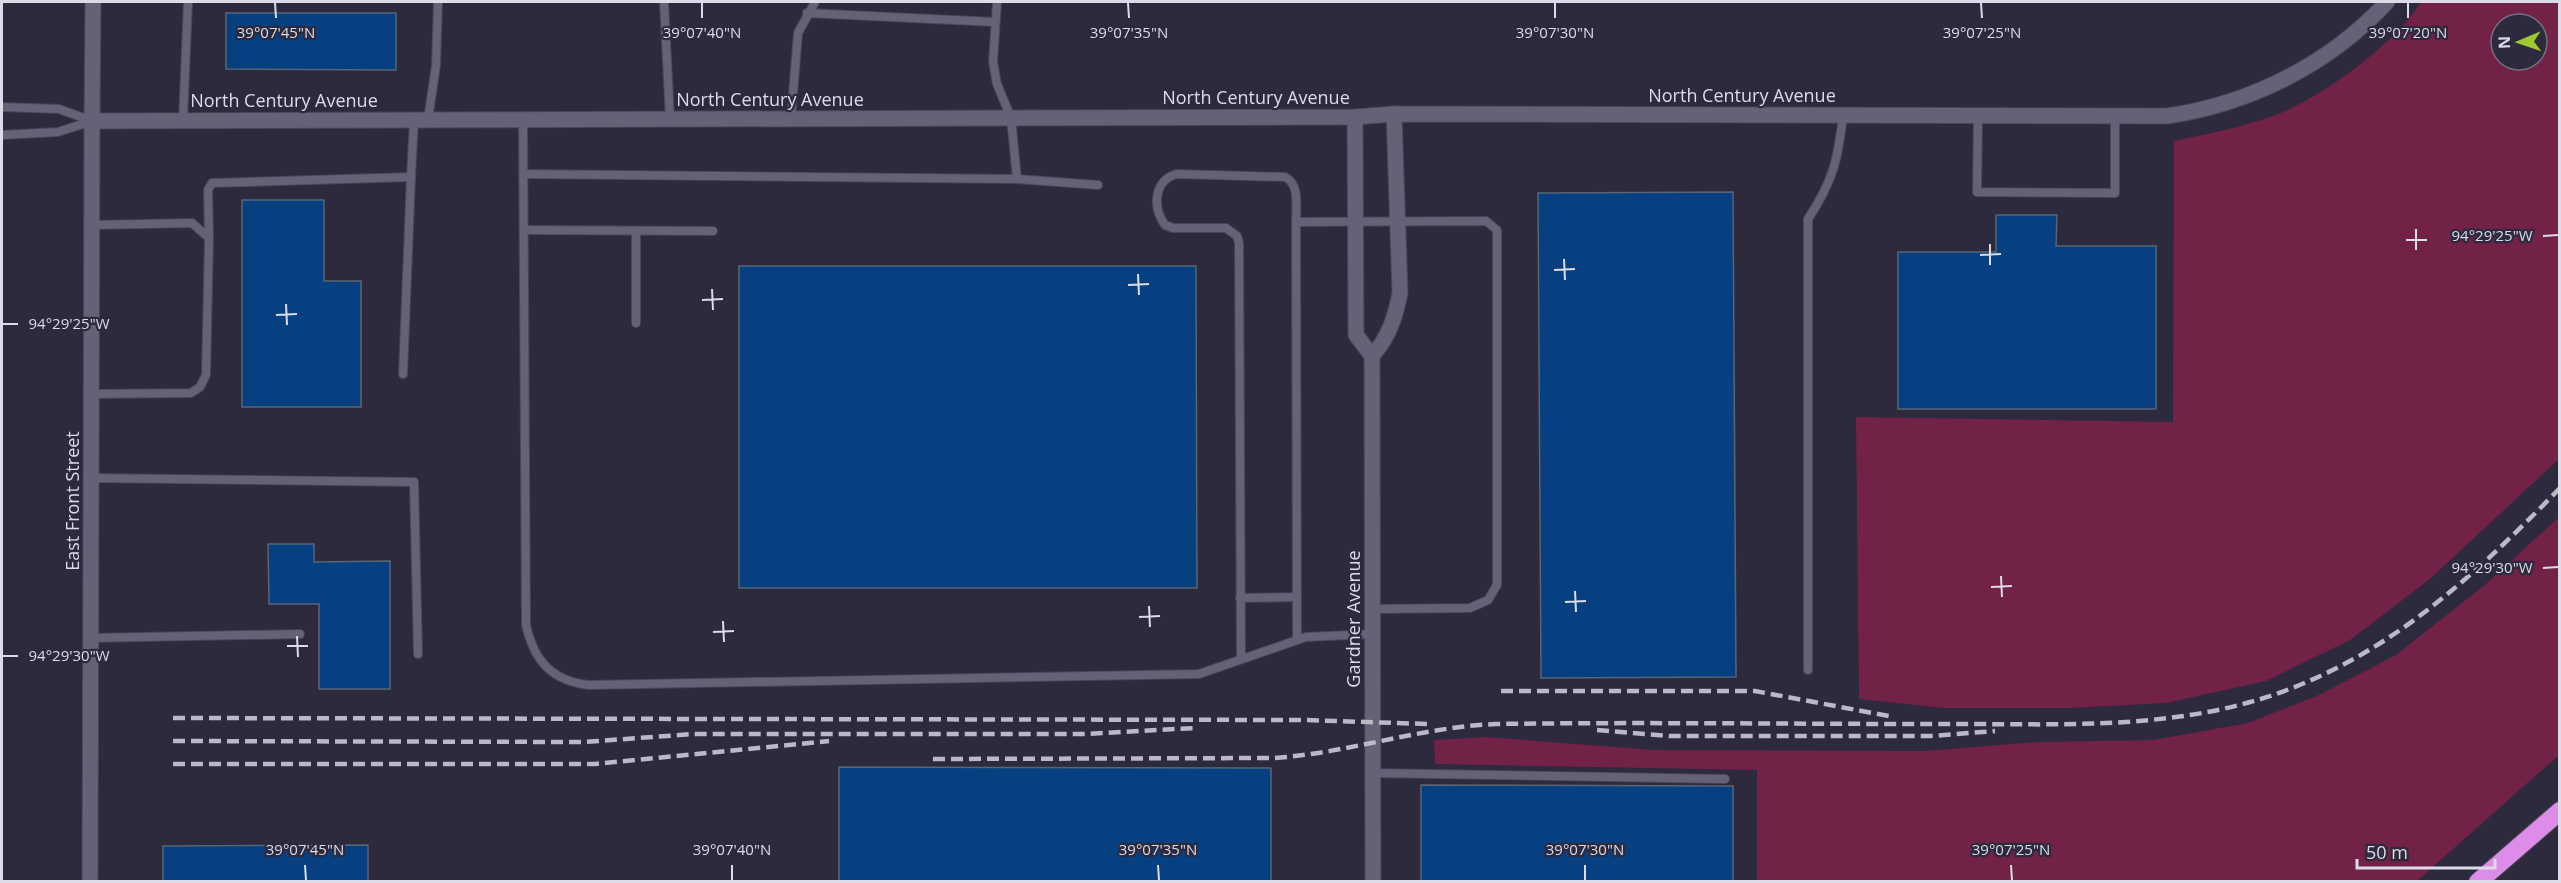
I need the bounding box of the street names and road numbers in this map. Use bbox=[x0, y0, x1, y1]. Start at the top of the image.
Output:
street label: North Century Avenue bbox=[1648, 83, 1836, 107]
street label: North Century Avenue bbox=[1162, 85, 1350, 109]
street label: North Century Avenue bbox=[676, 87, 864, 111]
street label: North Century Avenue bbox=[190, 88, 378, 112]
street label: East Front Street bbox=[60, 431, 84, 571]
street label: Gardner Avenue bbox=[1341, 550, 1365, 688]

